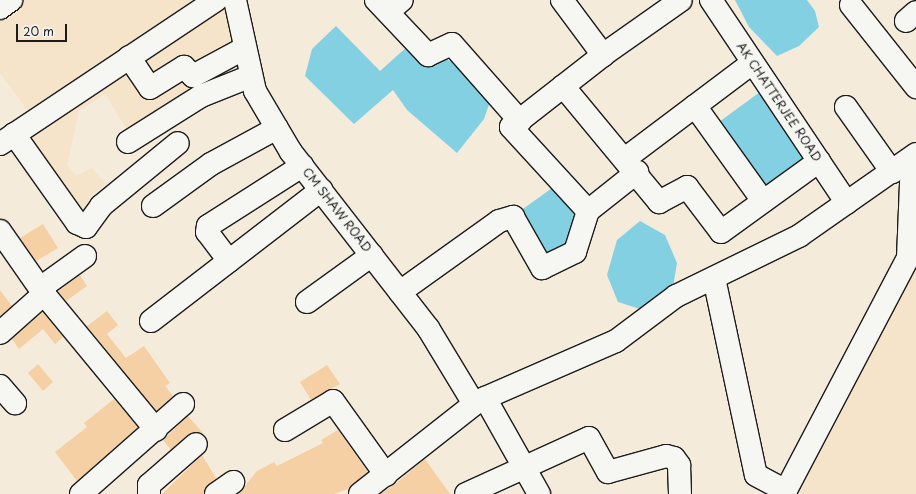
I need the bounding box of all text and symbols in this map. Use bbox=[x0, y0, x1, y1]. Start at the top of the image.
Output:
scale bar bbox=[18, 16, 69, 42]
text: 20 m bbox=[23, 22, 54, 40]
street label: AK CHATTERJEE ROAD bbox=[734, 40, 824, 164]
street label: CM SHAW ROAD bbox=[300, 165, 374, 255]

